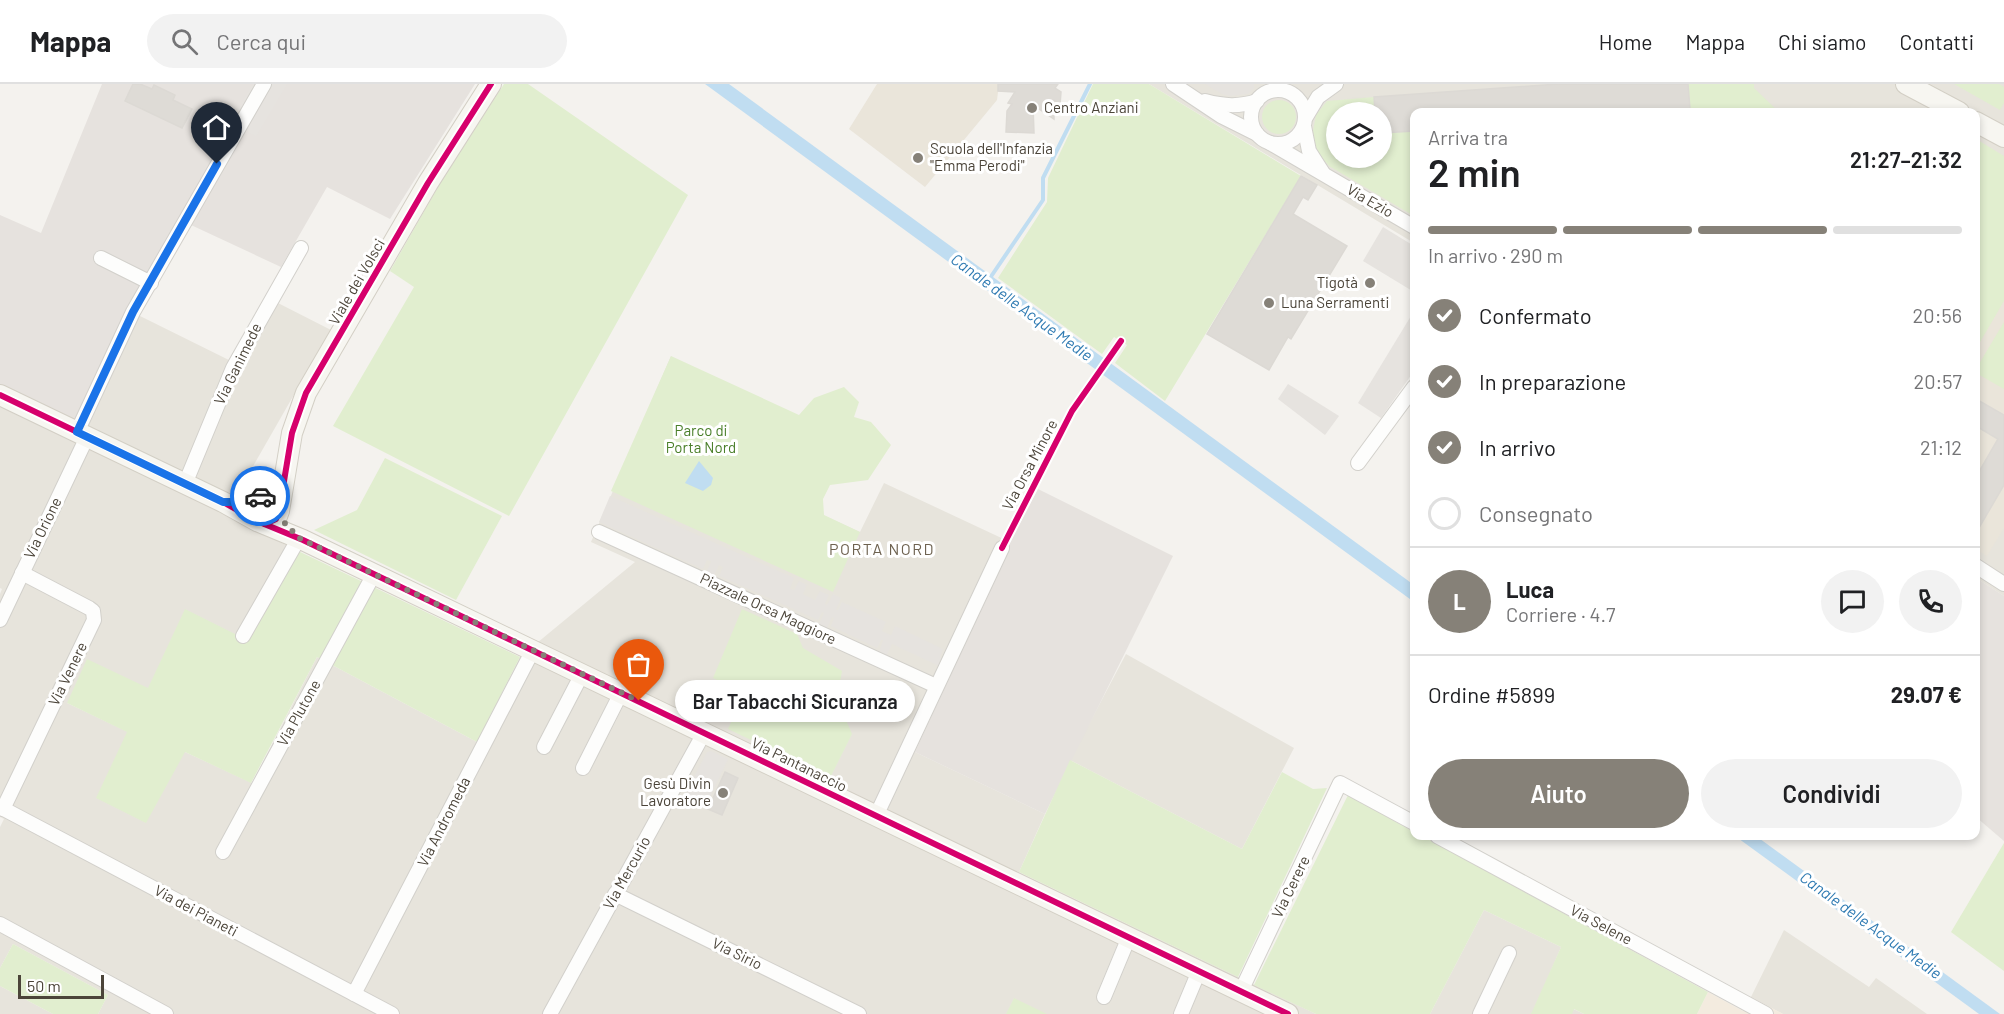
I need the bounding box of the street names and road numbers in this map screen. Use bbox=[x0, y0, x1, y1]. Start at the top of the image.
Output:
street label: Via Ezio bbox=[1344, 180, 1397, 221]
street label: Viale dei Volsci bbox=[324, 235, 388, 328]
street label: Via Ganimede bbox=[210, 320, 265, 407]
street label: Via Orsa Minore bbox=[998, 416, 1061, 513]
street label: Via Orione bbox=[20, 494, 65, 561]
street label: Piazzale Orsa Maggiore bbox=[697, 569, 839, 648]
street label: Via Venere bbox=[44, 639, 90, 708]
street label: Via Plutone bbox=[273, 676, 324, 749]
street label: Via Pantanaccio bbox=[749, 733, 850, 795]
street label: Via Andromeda bbox=[413, 774, 473, 869]
street label: Via Mercurio bbox=[599, 833, 654, 912]
street label: Via Cerere bbox=[1267, 852, 1313, 921]
street label: Via dei Pianeti bbox=[152, 881, 241, 940]
street label: Via Selene bbox=[1567, 900, 1636, 948]
street label: Via Sirio bbox=[710, 933, 765, 973]

